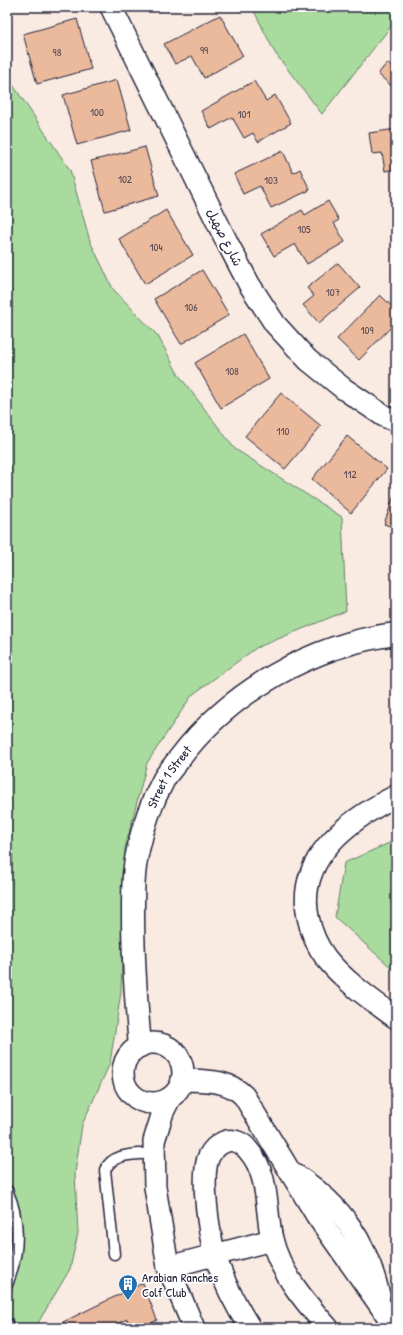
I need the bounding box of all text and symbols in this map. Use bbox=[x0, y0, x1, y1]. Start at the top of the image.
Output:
house number: 99 bbox=[200, 43, 208, 57]
house number: 98 bbox=[53, 45, 62, 59]
house number: 100 bbox=[90, 105, 104, 119]
house number: 101 bbox=[238, 107, 250, 121]
house number: 102 bbox=[118, 172, 132, 186]
house number: 103 bbox=[264, 173, 278, 187]
street label: شارع صهيل bbox=[202, 205, 247, 270]
house number: 105 bbox=[297, 222, 311, 236]
house number: 104 bbox=[149, 240, 163, 254]
house number: 107 bbox=[326, 285, 340, 299]
house number: 106 bbox=[184, 300, 198, 314]
house number: 109 bbox=[361, 323, 373, 337]
house number: 108 bbox=[225, 364, 239, 378]
house number: 110 bbox=[277, 424, 290, 438]
house number: 112 bbox=[343, 467, 357, 481]
street label: Street 1 Street bbox=[143, 741, 196, 811]
place label: Arabian Ranches Colf Club bbox=[142, 1268, 218, 1301]
building icon: Arabian Ranches Colf Club bbox=[117, 1273, 139, 1301]

